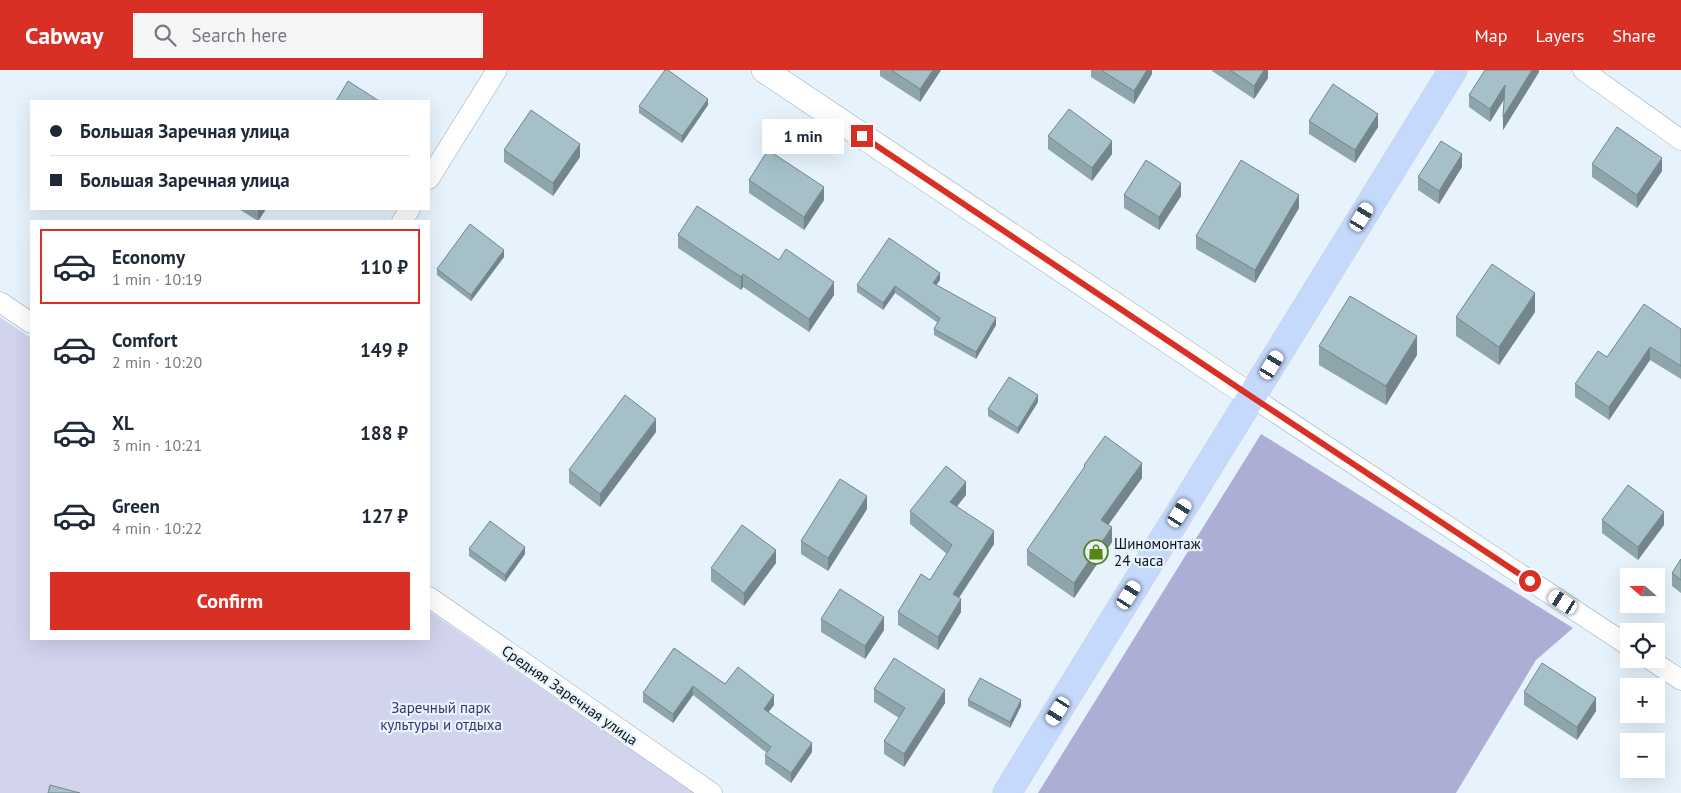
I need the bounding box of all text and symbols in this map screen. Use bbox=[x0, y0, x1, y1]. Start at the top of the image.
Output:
search box bbox=[133, 13, 483, 58]
text: Cabway bbox=[25, 20, 103, 51]
icon: search bbox=[151, 21, 179, 49]
text: Search here bbox=[191, 23, 287, 47]
text: Map bbox=[1475, 24, 1507, 47]
text: Layers bbox=[1535, 24, 1584, 47]
text: Share bbox=[1612, 24, 1656, 47]
callout: 1 min bbox=[762, 118, 844, 154]
text: Большая Заречная улица bbox=[80, 119, 290, 143]
route end bbox=[851, 125, 873, 147]
text: 1 min bbox=[783, 126, 823, 146]
text: Большая Заречная улица bbox=[80, 168, 290, 192]
car bbox=[1347, 200, 1376, 234]
icon: car bbox=[52, 244, 97, 289]
text: Economy bbox=[112, 245, 185, 269]
text: 110 ₽ bbox=[360, 255, 408, 279]
text: 1 min · 10:19 bbox=[112, 269, 202, 289]
icon: car bbox=[52, 327, 97, 372]
text: Comfort bbox=[112, 328, 178, 352]
text: 149 ₽ bbox=[360, 338, 408, 362]
car bbox=[1257, 348, 1286, 382]
text: 2 min · 10:20 bbox=[112, 352, 202, 372]
icon: car bbox=[52, 410, 97, 455]
text: XL bbox=[112, 411, 134, 435]
text: 188 ₽ bbox=[360, 421, 408, 445]
text: 3 min · 10:21 bbox=[112, 435, 202, 455]
icon: car bbox=[52, 493, 97, 538]
text: Green bbox=[112, 494, 160, 518]
car bbox=[1165, 496, 1194, 530]
text: 127 ₽ bbox=[361, 504, 408, 528]
text: 4 min · 10:22 bbox=[112, 518, 202, 538]
place label: Шиномонтаж 24 часа bbox=[1114, 534, 1201, 570]
shop icon: Шиномонтаж 24 часа bbox=[1083, 539, 1109, 565]
north arrow bbox=[1620, 568, 1665, 612]
map controls bbox=[1620, 568, 1665, 778]
route start bbox=[1519, 570, 1541, 592]
button: Confirm bbox=[50, 572, 410, 630]
car bbox=[1114, 578, 1143, 612]
car bbox=[1546, 588, 1579, 616]
button: locate bbox=[1620, 623, 1665, 668]
street label: Средняя Заречная улица bbox=[498, 641, 642, 749]
button: + bbox=[1620, 678, 1665, 723]
car bbox=[1043, 694, 1072, 728]
park label: Заречный парк культуры и отдыха bbox=[380, 698, 502, 734]
button: − bbox=[1620, 733, 1665, 778]

